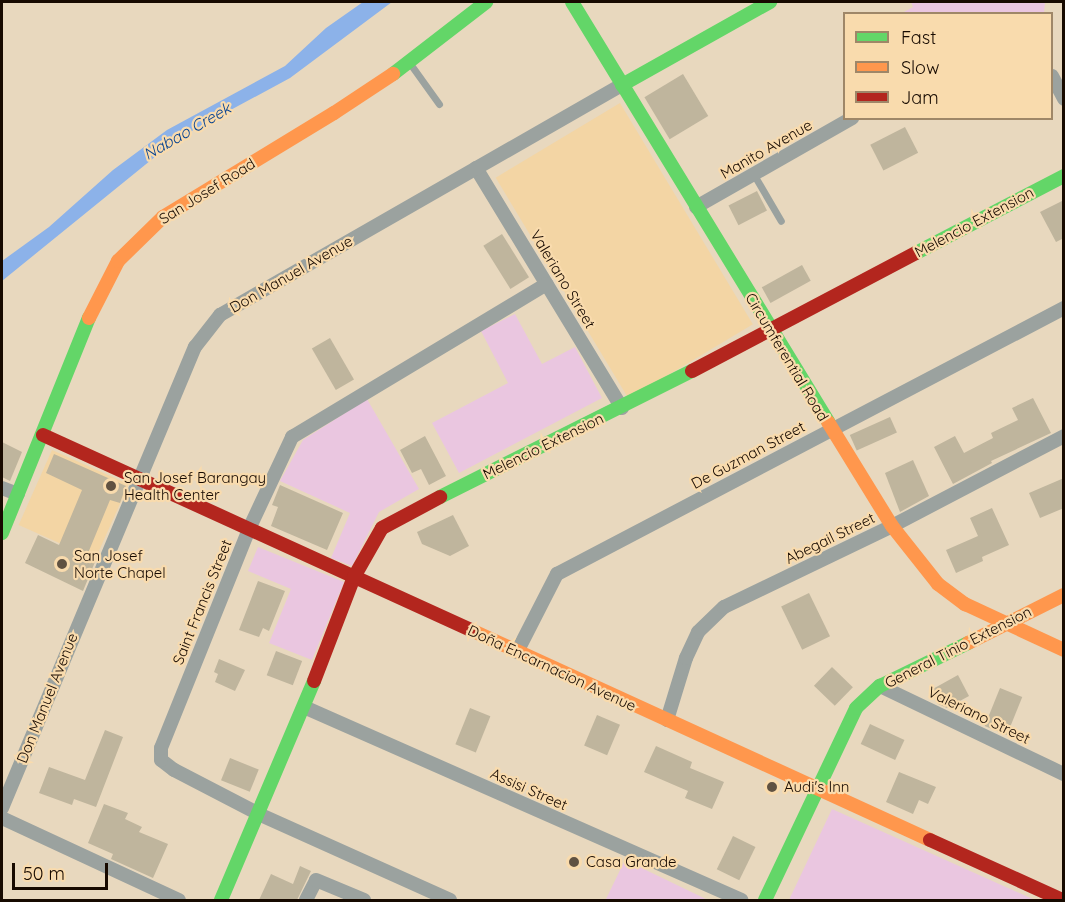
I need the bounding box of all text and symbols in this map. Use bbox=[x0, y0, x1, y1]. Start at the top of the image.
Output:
legend bbox=[843, 12, 1053, 120]
text: Fast bbox=[901, 26, 936, 49]
text: Slow bbox=[901, 56, 939, 79]
text: Jam bbox=[901, 86, 939, 109]
water label: Nabao Creek bbox=[140, 98, 234, 164]
street label: Manito Avenue bbox=[717, 115, 815, 183]
street label: San Josef Road bbox=[156, 154, 258, 228]
street label: Melencio Extension bbox=[911, 183, 1037, 261]
street label: Valeriano Street bbox=[527, 227, 599, 331]
street label: Don Manuel Avenue bbox=[226, 232, 356, 316]
street label: Circumferential Road bbox=[742, 290, 832, 424]
street label: Melencio Extension bbox=[480, 409, 606, 483]
street label: De Guzman Street bbox=[688, 417, 808, 493]
place label: San Josef Barangay Health Center bbox=[124, 468, 266, 503]
marker: San Josef Barangay Health Center bbox=[102, 477, 120, 495]
street label: Abegail Street bbox=[782, 509, 878, 567]
street label: Saint Francis Street bbox=[169, 537, 235, 667]
place label: San Josef Norte Chapel bbox=[74, 546, 166, 581]
marker: San Josef Norte Chapel bbox=[55, 557, 69, 571]
street label: General Tinio Extension bbox=[882, 602, 1034, 692]
street label: Doña Encarnacion Avenue bbox=[465, 621, 639, 715]
street label: Don Manuel Avenue bbox=[13, 630, 81, 766]
street label: Valeriano Street bbox=[925, 682, 1033, 748]
street label: Assisi Street bbox=[488, 764, 570, 814]
place label: Audi's Inn bbox=[784, 778, 850, 796]
marker: Audi's Inn bbox=[765, 780, 779, 794]
scale bar bbox=[15, 851, 111, 889]
place label: Casa Grande bbox=[586, 853, 677, 871]
marker: Casa Grande bbox=[567, 855, 581, 869]
text: 50 m bbox=[23, 862, 65, 885]

